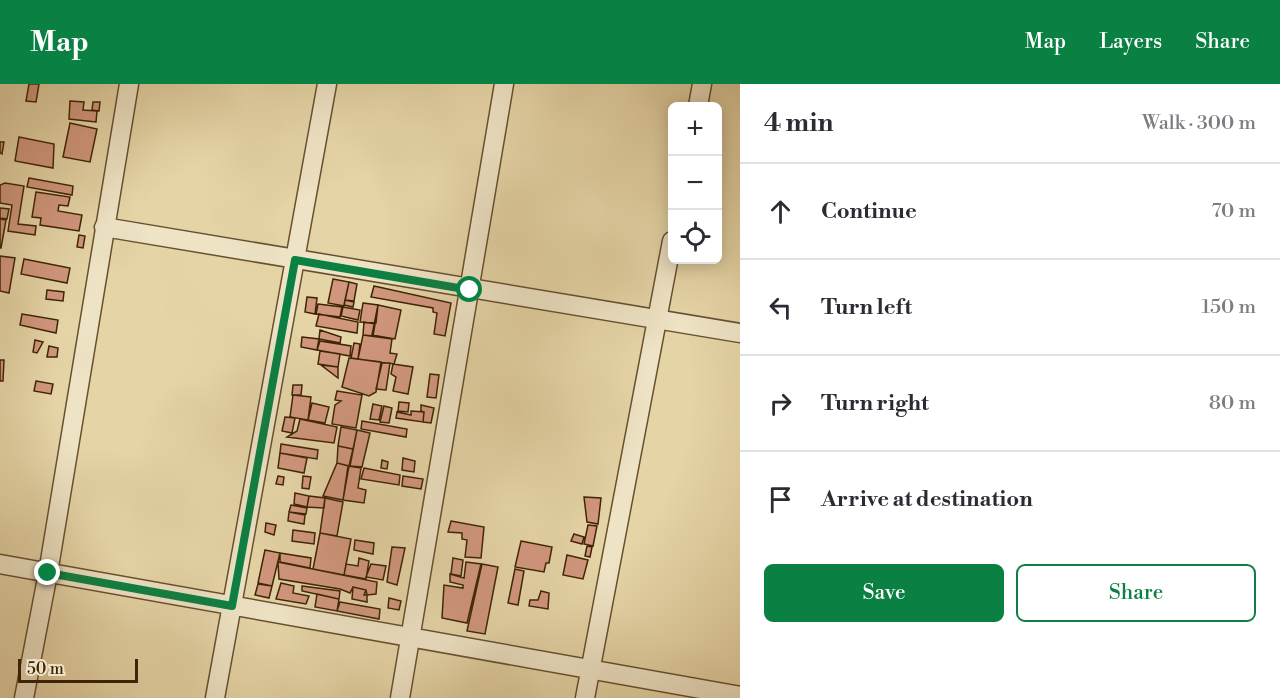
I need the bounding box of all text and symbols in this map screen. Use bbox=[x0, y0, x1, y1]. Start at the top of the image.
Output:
text: Map bbox=[30, 25, 89, 60]
text: Map bbox=[1025, 29, 1066, 55]
text: Layers bbox=[1099, 29, 1162, 55]
text: Share bbox=[1195, 29, 1250, 55]
map controls bbox=[668, 102, 722, 264]
button: + bbox=[668, 102, 722, 156]
text: 4 min bbox=[764, 107, 834, 139]
text: Walk · 300 m bbox=[1142, 111, 1256, 136]
button: − bbox=[668, 156, 722, 210]
icon: ahead bbox=[764, 195, 797, 228]
text: Continue bbox=[821, 198, 917, 225]
text: 70 m bbox=[1212, 199, 1256, 224]
button: locate bbox=[668, 210, 722, 264]
route start bbox=[456, 276, 482, 302]
icon: left bbox=[764, 291, 797, 324]
text: Turn left bbox=[821, 294, 912, 321]
text: 150 m bbox=[1201, 295, 1256, 320]
icon: right bbox=[764, 387, 797, 420]
text: Turn right bbox=[821, 390, 929, 417]
text: 80 m bbox=[1209, 391, 1256, 416]
icon: arrive bbox=[764, 483, 797, 516]
text: Arrive at destination bbox=[821, 486, 1033, 513]
route end bbox=[34, 559, 60, 585]
button: Save bbox=[764, 564, 1004, 622]
button: Share bbox=[1016, 564, 1256, 622]
scale bar bbox=[18, 656, 138, 684]
text: 50 m bbox=[27, 659, 64, 679]

